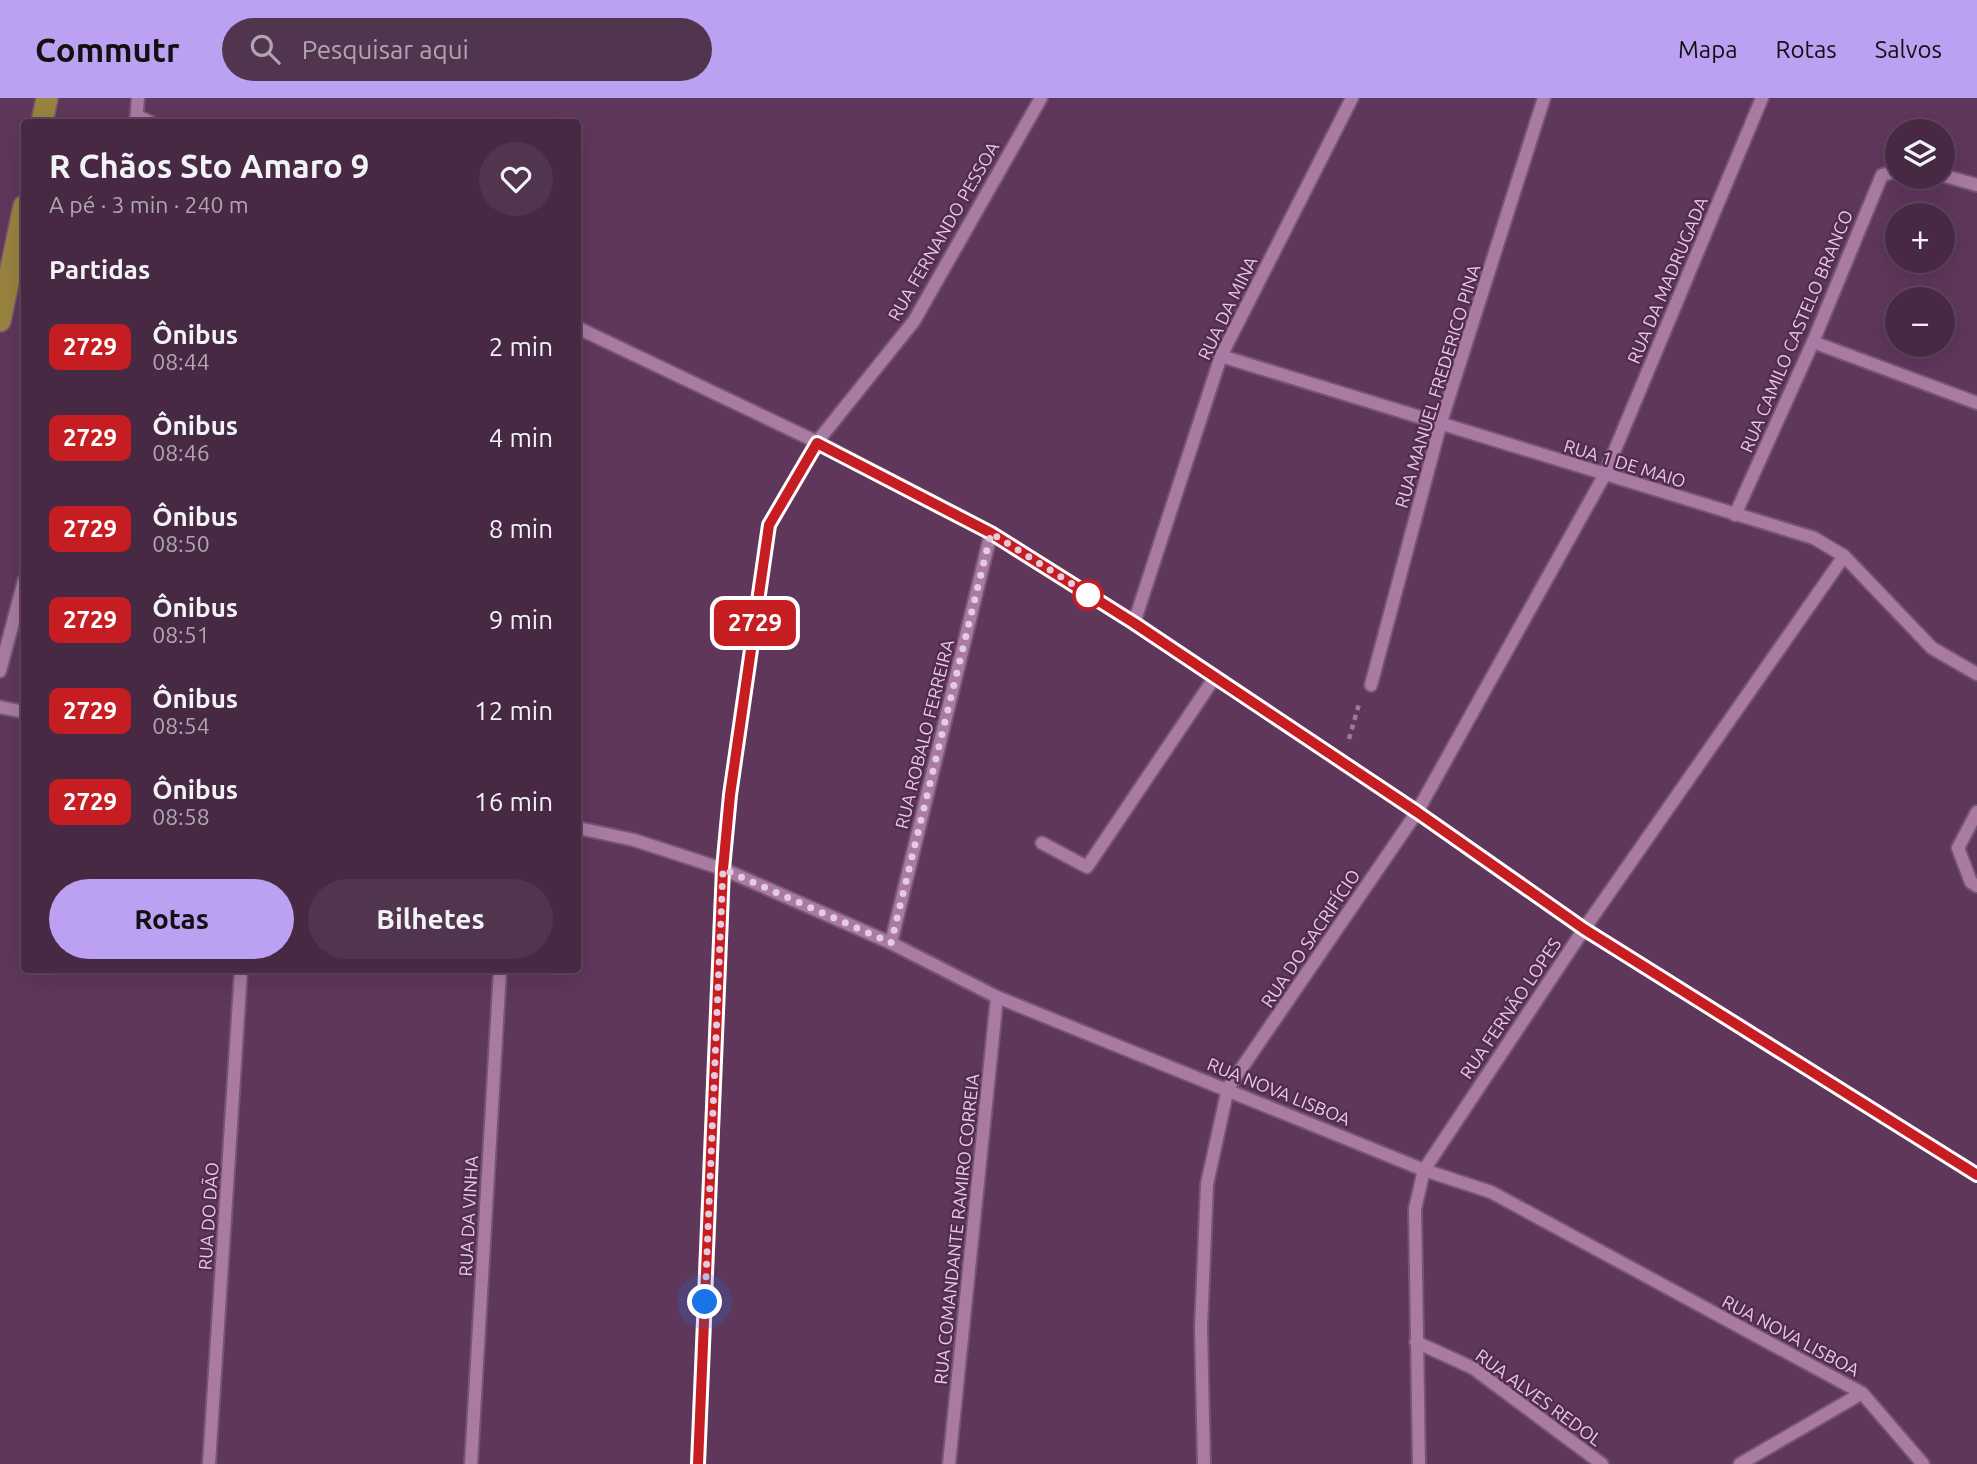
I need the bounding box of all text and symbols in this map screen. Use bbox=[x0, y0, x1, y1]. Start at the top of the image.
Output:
search box bbox=[222, 18, 712, 81]
icon: search bbox=[246, 30, 284, 68]
text: Commutr bbox=[35, 31, 180, 68]
text: Pesquisar aqui bbox=[302, 35, 469, 64]
text: Mapa bbox=[1678, 36, 1738, 63]
text: Rotas bbox=[1776, 36, 1837, 63]
text: Salvos bbox=[1875, 36, 1942, 63]
map controls bbox=[1885, 119, 1955, 357]
button: layers bbox=[1885, 119, 1955, 189]
street label: RUA FERNANDO PESSOA bbox=[883, 138, 1003, 324]
button: heart bbox=[479, 142, 553, 216]
text: R Chãos Sto Amaro 9 bbox=[49, 147, 369, 184]
text: A pé · 3 min · 240 m bbox=[49, 192, 249, 217]
street label: RUA DA MADRUGADA bbox=[1623, 193, 1711, 366]
button: + bbox=[1885, 203, 1955, 273]
street label: RUA CAMILO CASTELO BRANCO bbox=[1736, 207, 1856, 455]
street label: RUA DA MINA bbox=[1193, 253, 1261, 363]
text: Partidas bbox=[49, 255, 150, 284]
street label: RUA MANUEL FREDERICO PINA bbox=[1390, 262, 1484, 510]
button: − bbox=[1885, 287, 1955, 357]
text: Ônibus bbox=[152, 320, 238, 349]
text: 2 min bbox=[489, 332, 553, 361]
text: 2729 bbox=[63, 333, 117, 360]
text: 08:44 bbox=[152, 349, 210, 374]
text: Ônibus bbox=[152, 411, 238, 440]
text: 4 min bbox=[489, 423, 553, 452]
text: 2729 bbox=[63, 424, 117, 451]
street label: RUA 1 DE MAIO bbox=[1562, 435, 1688, 491]
text: 08:46 bbox=[152, 440, 210, 465]
text: Ônibus bbox=[152, 502, 238, 531]
text: 8 min bbox=[489, 514, 553, 543]
text: 2729 bbox=[63, 515, 117, 542]
text: 08:50 bbox=[152, 531, 210, 556]
unlabelled marker bbox=[1073, 580, 1103, 610]
text: Ônibus bbox=[152, 593, 238, 622]
line badge: 2729 bbox=[706, 600, 804, 646]
text: 9 min bbox=[489, 605, 553, 634]
text: 2729 bbox=[63, 606, 117, 633]
text: 2729 bbox=[728, 609, 782, 636]
text: 08:51 bbox=[152, 622, 210, 647]
street label: RUA ROBALO FERREIRA bbox=[891, 637, 957, 831]
text: Ônibus bbox=[152, 684, 238, 713]
text: 12 min bbox=[474, 696, 553, 725]
text: 2729 bbox=[63, 697, 117, 724]
text: 08:54 bbox=[152, 713, 210, 738]
text: Ônibus bbox=[152, 775, 238, 804]
text: 16 min bbox=[474, 787, 553, 816]
text: 2729 bbox=[63, 788, 117, 815]
text: 08:58 bbox=[152, 804, 210, 829]
street label: RUA DO SACRIFÍCIO bbox=[1256, 865, 1363, 1011]
button: Rotas bbox=[49, 879, 294, 959]
button: Bilhetes bbox=[308, 879, 553, 959]
street label: RUA FERNÃO LOPES bbox=[1455, 933, 1565, 1082]
street label: RUA NOVA LISBOA bbox=[1205, 1053, 1354, 1129]
street label: RUA COMANDANTE RAMIRO CORREIA bbox=[930, 1072, 982, 1385]
street label: RUA DA VINHA bbox=[455, 1155, 481, 1277]
street label: RUA DO DÃO bbox=[193, 1161, 222, 1271]
your location bbox=[687, 1284, 722, 1319]
street label: RUA NOVA LISBOA bbox=[1719, 1290, 1863, 1380]
street label: RUA ALVES REDOL bbox=[1472, 1345, 1606, 1449]

